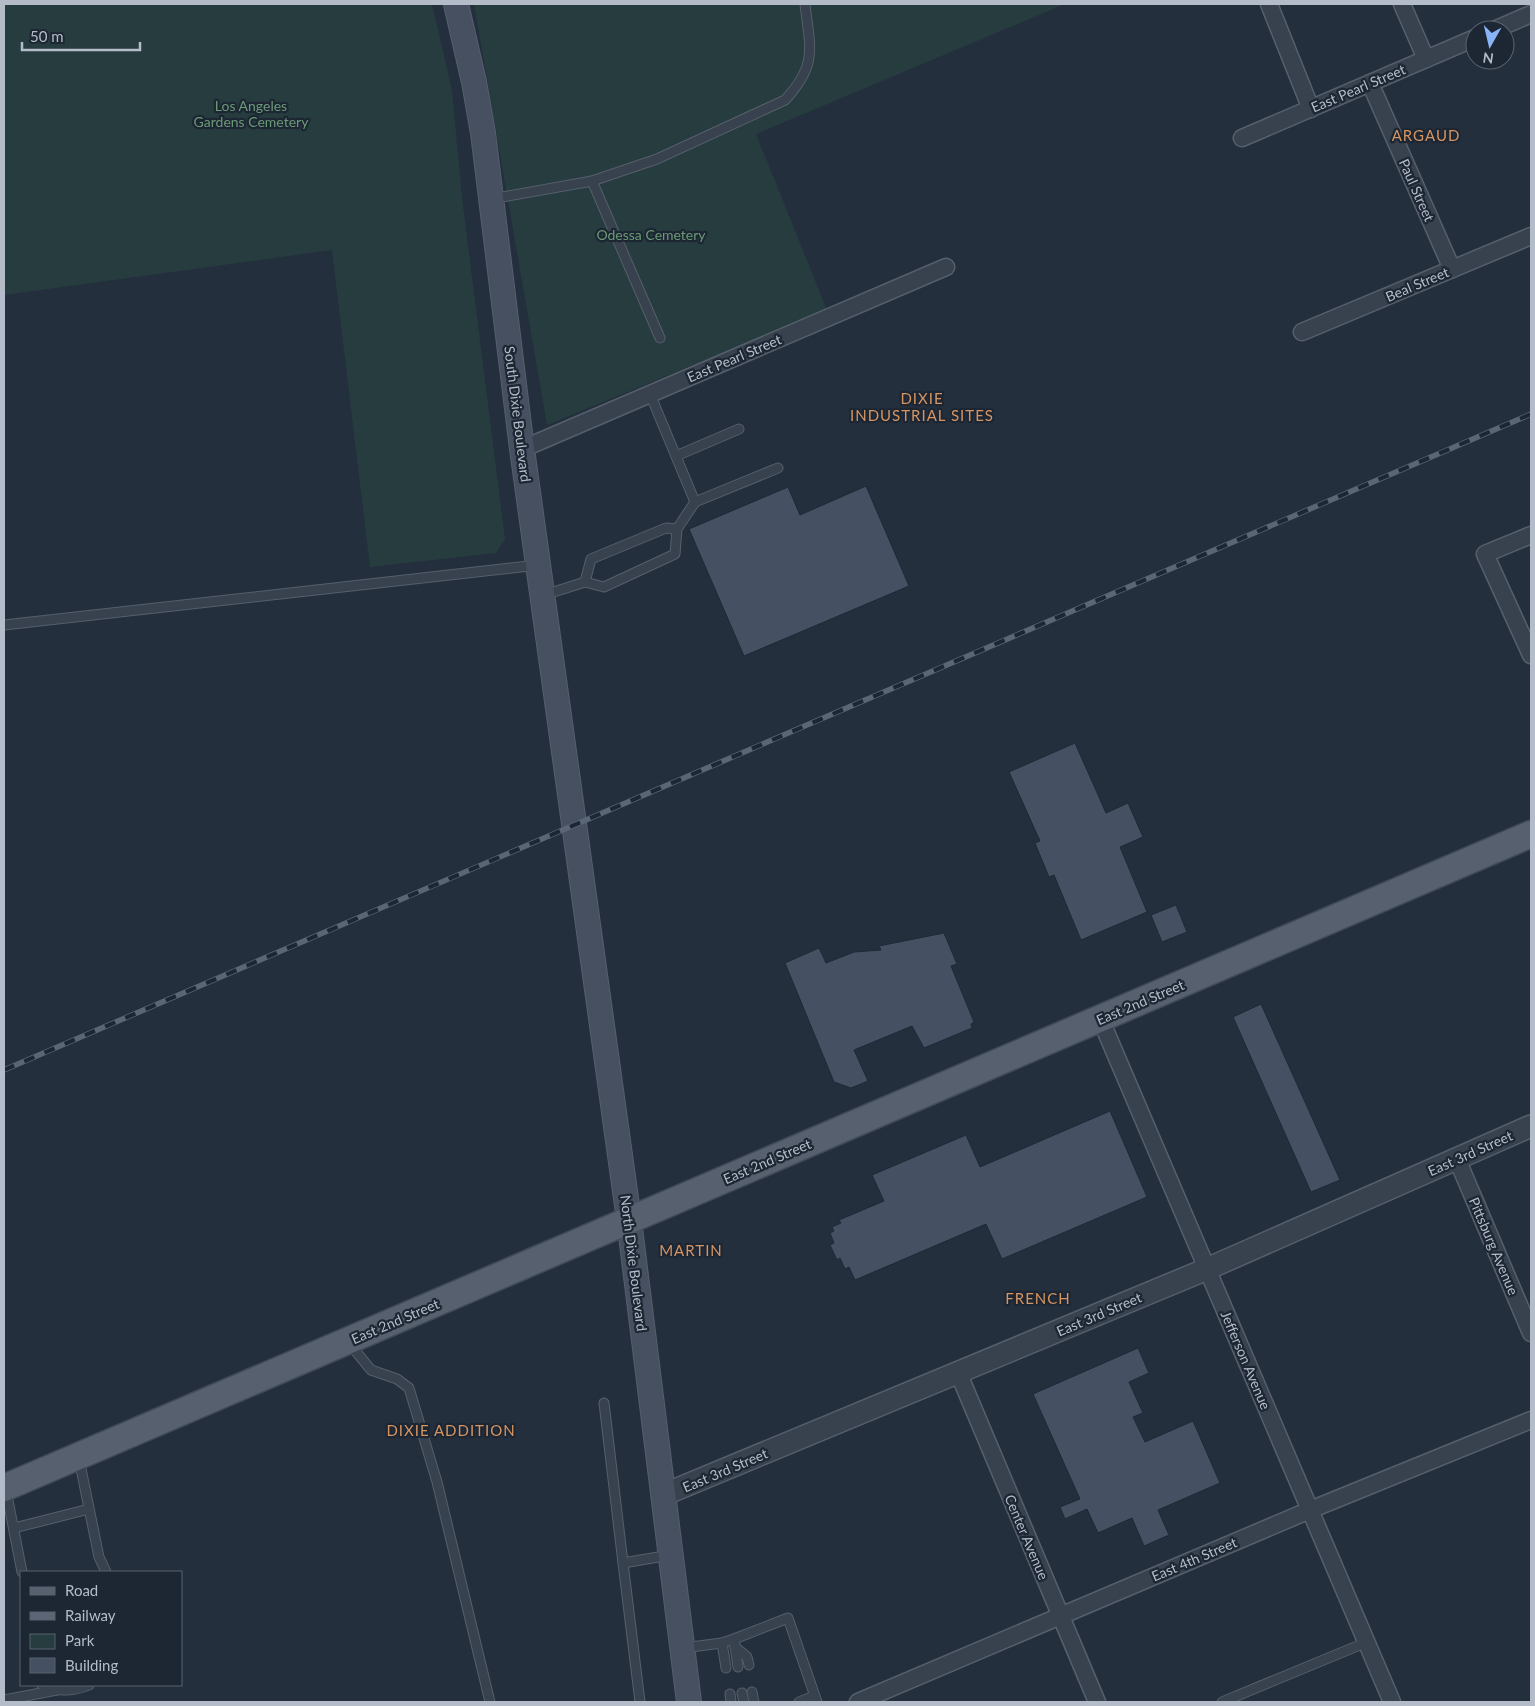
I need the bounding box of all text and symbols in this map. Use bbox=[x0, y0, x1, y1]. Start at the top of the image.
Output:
scale bar bbox=[22, 20, 140, 52]
north arrow bbox=[1465, 20, 1515, 70]
text: 50 m bbox=[30, 27, 64, 45]
text: N bbox=[1482, 49, 1495, 68]
street label: East Pearl Street bbox=[1308, 60, 1408, 116]
park label: Los Angeles Gardens Cemetery bbox=[194, 97, 309, 130]
district label: ARGAUD bbox=[1392, 126, 1460, 144]
street label: Paul Street bbox=[1396, 156, 1438, 224]
park label: Odessa Cemetery bbox=[596, 226, 706, 243]
street label: Beal Street bbox=[1383, 263, 1451, 305]
street label: East Pearl Street bbox=[684, 330, 784, 386]
street label: South Dixie Boulevard bbox=[501, 345, 535, 483]
district label: DIXIE INDUSTRIAL SITES bbox=[850, 389, 994, 424]
street label: East 2nd Street bbox=[1093, 976, 1187, 1028]
street label: East 3rd Street bbox=[1425, 1127, 1515, 1179]
street label: East 2nd Street bbox=[720, 1135, 814, 1187]
street label: North Dixie Boulevard bbox=[617, 1194, 651, 1332]
street label: Pittsburg Avenue bbox=[1466, 1195, 1522, 1297]
district label: MARTIN bbox=[659, 1241, 723, 1259]
street label: East 3rd Street bbox=[1054, 1288, 1144, 1340]
district label: FRENCH bbox=[1005, 1289, 1071, 1307]
street label: East 2nd Street bbox=[348, 1295, 442, 1347]
street label: Jefferson Avenue bbox=[1218, 1308, 1274, 1412]
district label: DIXIE ADDITION bbox=[386, 1421, 516, 1439]
street label: East 3rd Street bbox=[680, 1444, 770, 1496]
street label: Center Avenue bbox=[1001, 1492, 1053, 1582]
street label: East 4th Street bbox=[1149, 1533, 1239, 1585]
legend bbox=[20, 1571, 182, 1686]
text: Road bbox=[65, 1581, 98, 1599]
text: Railway bbox=[65, 1606, 116, 1624]
text: Park bbox=[65, 1631, 95, 1649]
text: Building bbox=[65, 1656, 118, 1674]

